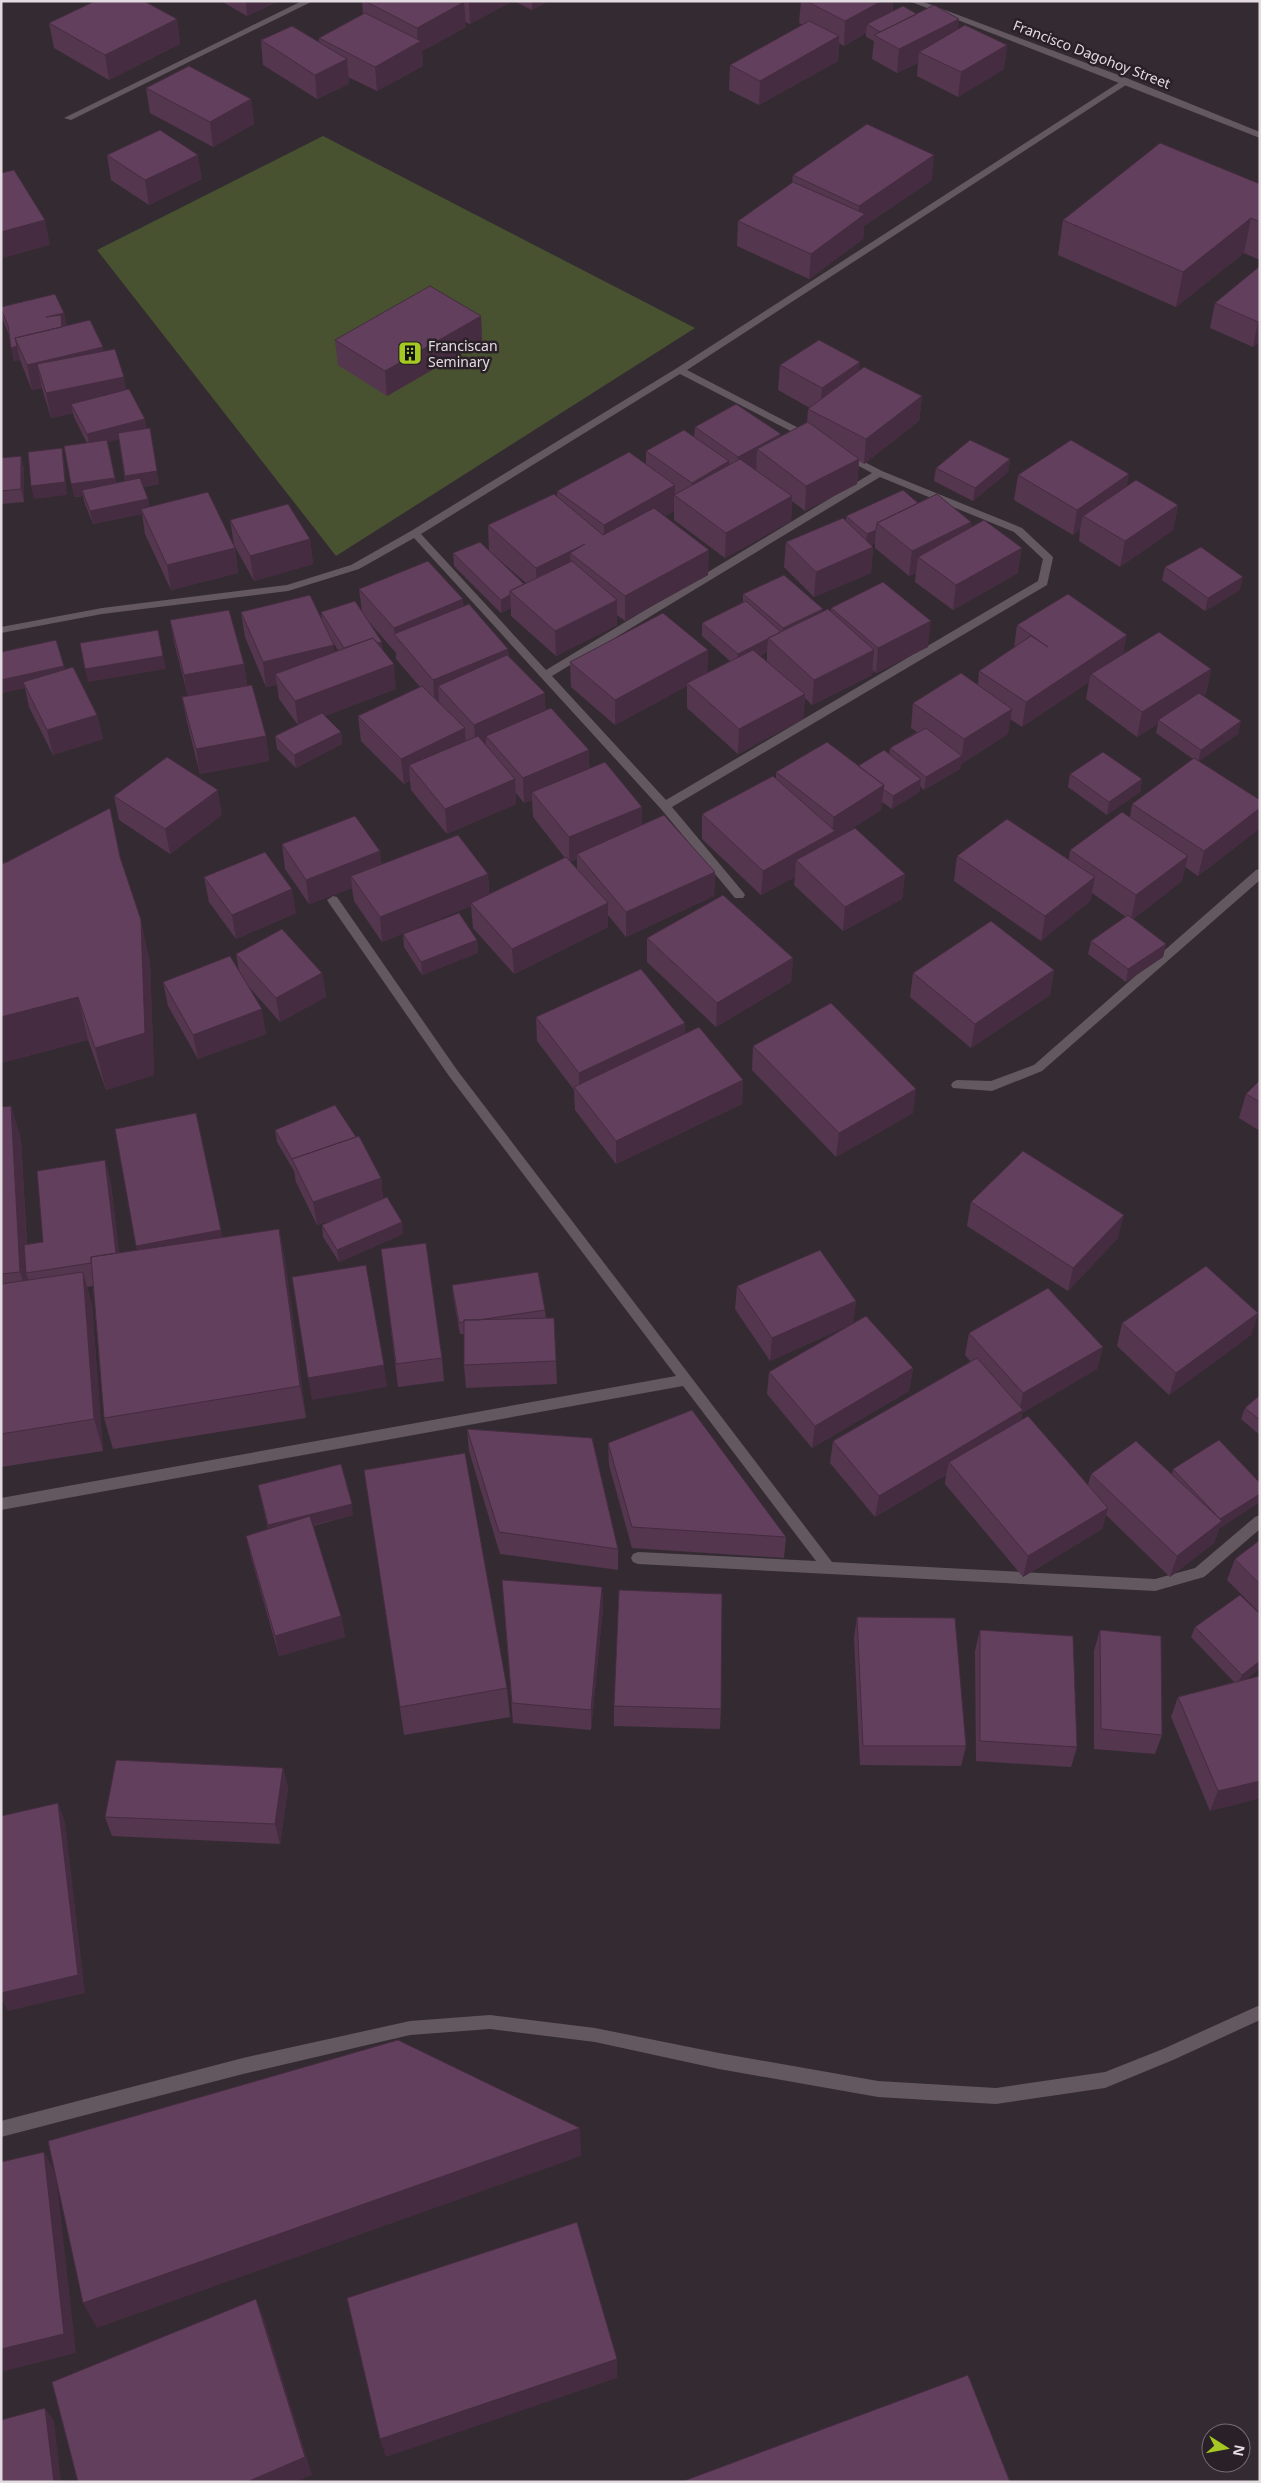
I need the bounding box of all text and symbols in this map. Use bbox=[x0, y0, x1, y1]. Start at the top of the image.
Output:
street label: Francisco Dagohoy Street bbox=[1011, 15, 1173, 93]
place label: Franciscan Seminary bbox=[428, 336, 498, 371]
building icon: Franciscan Seminary bbox=[397, 340, 423, 366]
north arrow bbox=[1201, 2423, 1251, 2473]
text: N bbox=[1229, 2443, 1250, 2458]

